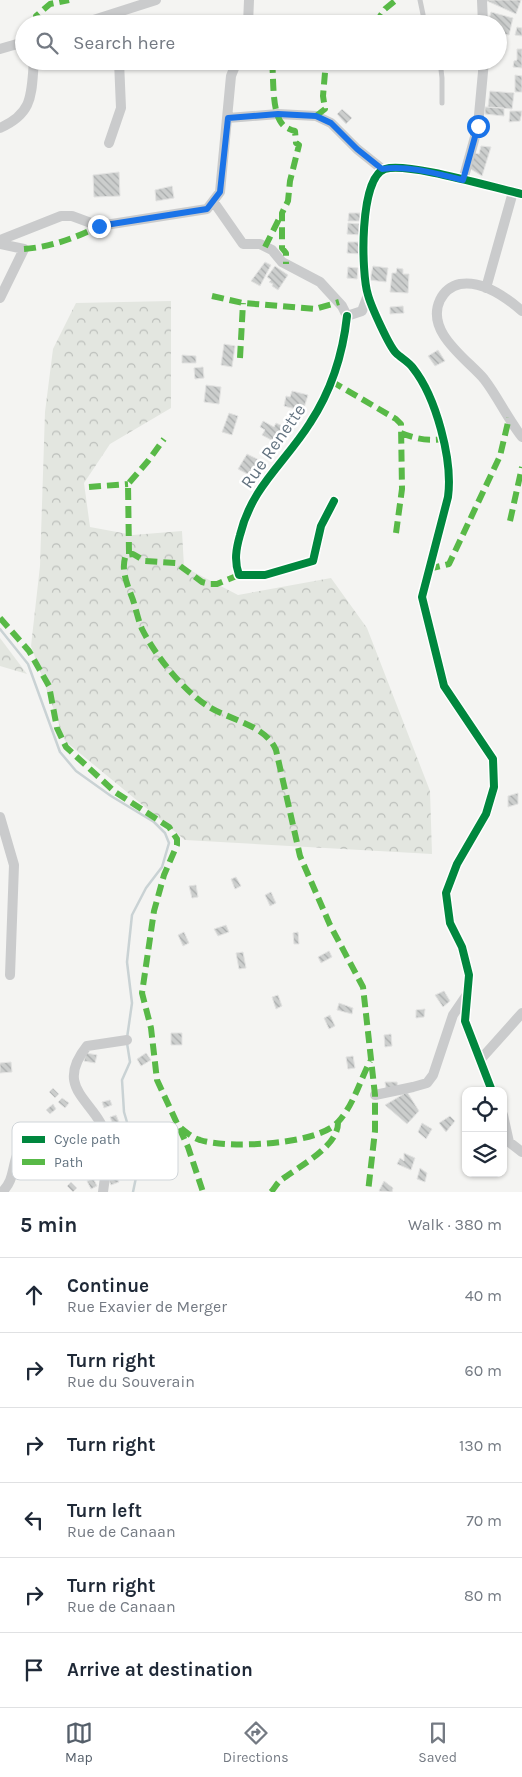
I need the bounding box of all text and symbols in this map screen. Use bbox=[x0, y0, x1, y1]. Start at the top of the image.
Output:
search box bbox=[15, 15, 507, 70]
icon: search bbox=[33, 29, 61, 57]
text: Search here bbox=[73, 32, 175, 54]
route start bbox=[467, 115, 490, 138]
route end bbox=[88, 215, 111, 238]
street label: Rue Renette bbox=[236, 399, 310, 493]
map controls bbox=[462, 1087, 507, 1177]
button: locate bbox=[462, 1087, 507, 1132]
legend bbox=[12, 1122, 178, 1180]
text: Cycle path bbox=[54, 1131, 120, 1148]
button: layers bbox=[462, 1132, 507, 1177]
text: Path bbox=[54, 1154, 83, 1171]
text: 5 min bbox=[20, 1213, 77, 1237]
text: Walk · 380 m bbox=[408, 1215, 502, 1234]
text: Continue bbox=[67, 1275, 149, 1297]
icon: ahead bbox=[20, 1281, 48, 1309]
text: 40 m bbox=[465, 1286, 502, 1305]
text: Rue Exavier de Merger bbox=[67, 1297, 227, 1316]
text: Turn right bbox=[67, 1350, 156, 1372]
icon: right bbox=[20, 1356, 48, 1384]
text: 60 m bbox=[465, 1361, 502, 1380]
text: Rue du Souverain bbox=[67, 1372, 195, 1391]
icon: right bbox=[20, 1431, 48, 1459]
text: Turn right bbox=[67, 1434, 156, 1456]
text: 130 m bbox=[459, 1436, 502, 1455]
text: Turn left bbox=[67, 1500, 142, 1522]
icon: left bbox=[20, 1506, 48, 1534]
text: 70 m bbox=[466, 1511, 502, 1530]
text: Rue de Canaan bbox=[67, 1522, 176, 1541]
text: Turn right bbox=[67, 1575, 156, 1597]
icon: right bbox=[20, 1581, 48, 1609]
text: 80 m bbox=[464, 1586, 502, 1605]
text: Rue de Canaan bbox=[67, 1597, 176, 1616]
icon: arrive bbox=[20, 1656, 48, 1684]
text: Arrive at destination bbox=[67, 1659, 253, 1681]
tab: Map bbox=[65, 1719, 93, 1766]
tab: Directions bbox=[223, 1719, 289, 1766]
tab: Saved bbox=[418, 1719, 457, 1766]

